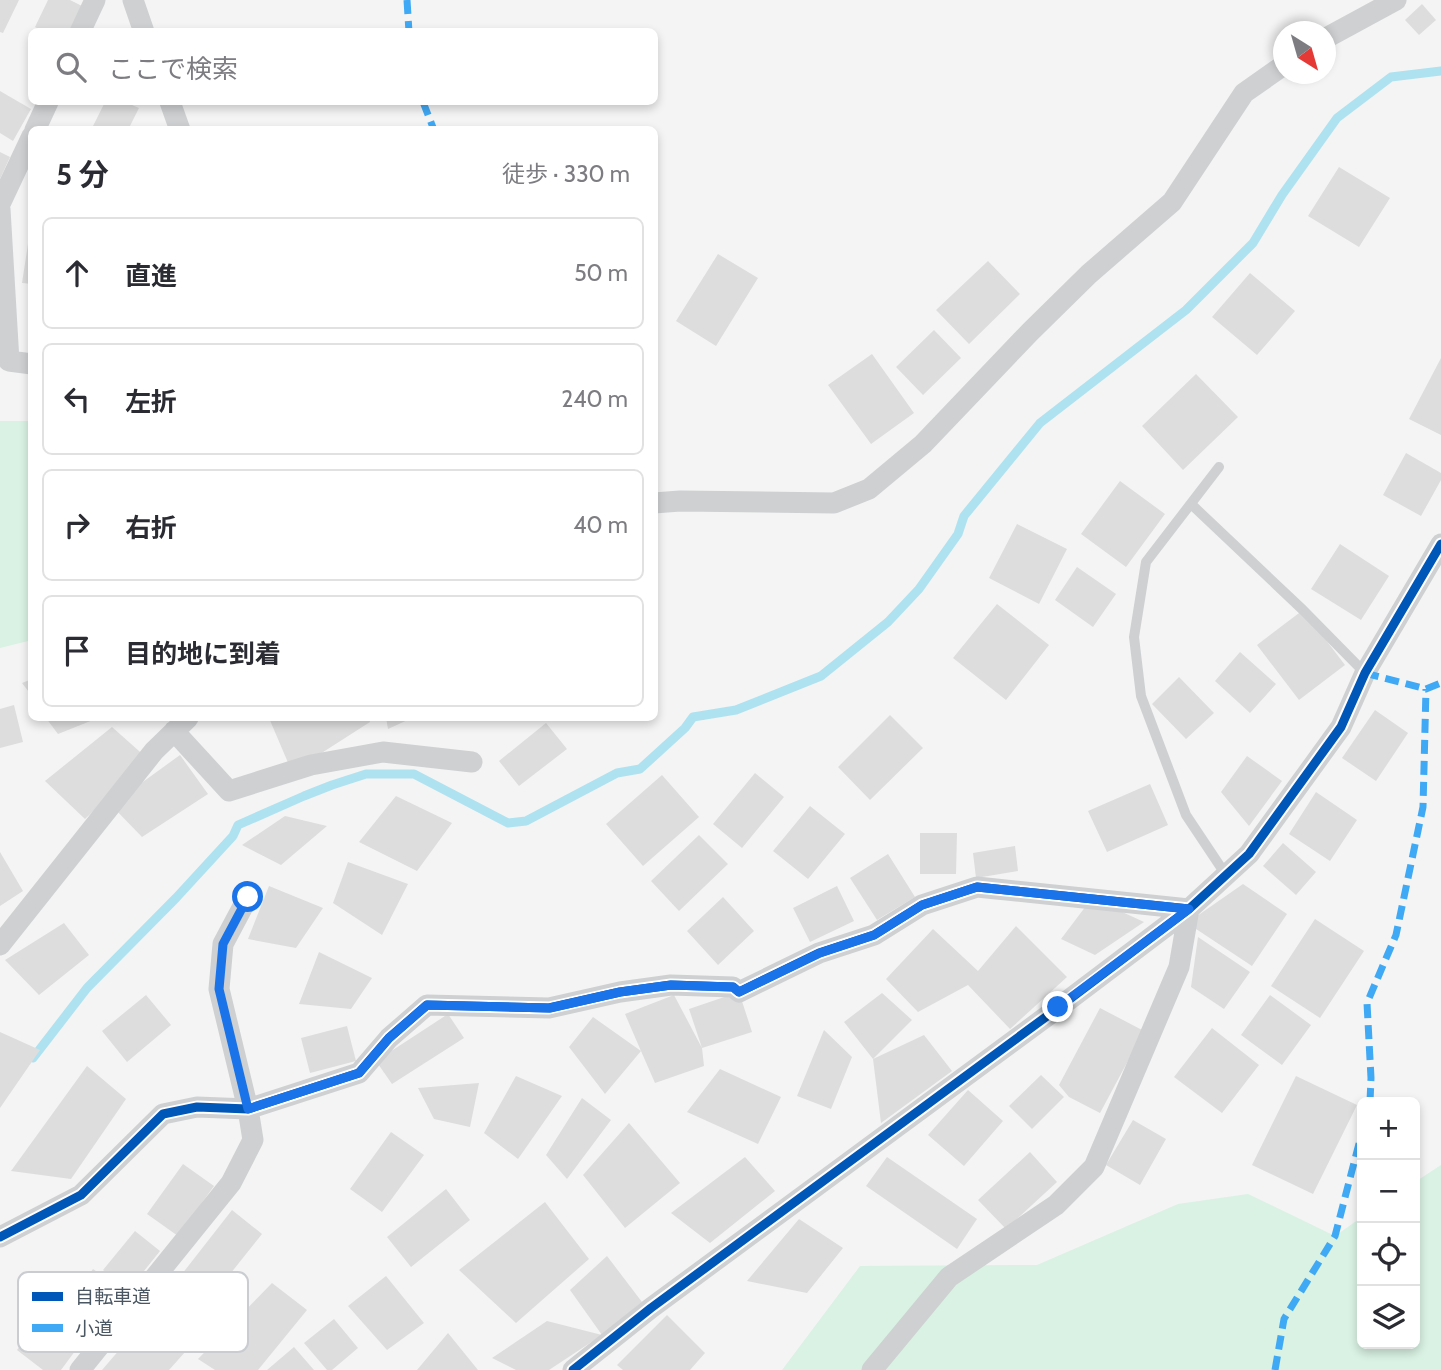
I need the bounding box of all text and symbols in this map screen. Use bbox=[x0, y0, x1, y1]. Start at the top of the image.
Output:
north arrow bbox=[1273, 21, 1336, 84]
search box bbox=[28, 28, 658, 105]
icon: search bbox=[52, 48, 90, 86]
text: ここで検索 bbox=[108, 53, 238, 85]
text: 5 分 bbox=[56, 156, 109, 193]
text: 徒歩 · 330 m bbox=[502, 160, 630, 188]
icon: ahead bbox=[58, 254, 96, 292]
text: 50 m bbox=[574, 259, 628, 287]
text: 直進 bbox=[125, 260, 177, 292]
icon: left bbox=[58, 380, 96, 418]
text: 240 m bbox=[561, 385, 628, 413]
text: 左折 bbox=[125, 386, 177, 418]
icon: right bbox=[58, 506, 96, 544]
text: 40 m bbox=[573, 511, 628, 539]
text: 右折 bbox=[125, 512, 177, 544]
icon: arrive bbox=[58, 632, 96, 670]
text: 目的地に到着 bbox=[125, 638, 281, 670]
route start bbox=[232, 881, 263, 912]
route end bbox=[1042, 991, 1073, 1022]
map controls bbox=[1357, 1097, 1420, 1349]
button: + bbox=[1357, 1097, 1420, 1160]
button: − bbox=[1357, 1160, 1420, 1223]
button: locate bbox=[1357, 1223, 1420, 1286]
legend bbox=[18, 1272, 248, 1352]
text: 自転車道 bbox=[75, 1285, 151, 1308]
button: layers bbox=[1357, 1286, 1420, 1349]
text: 小道 bbox=[75, 1317, 113, 1340]

